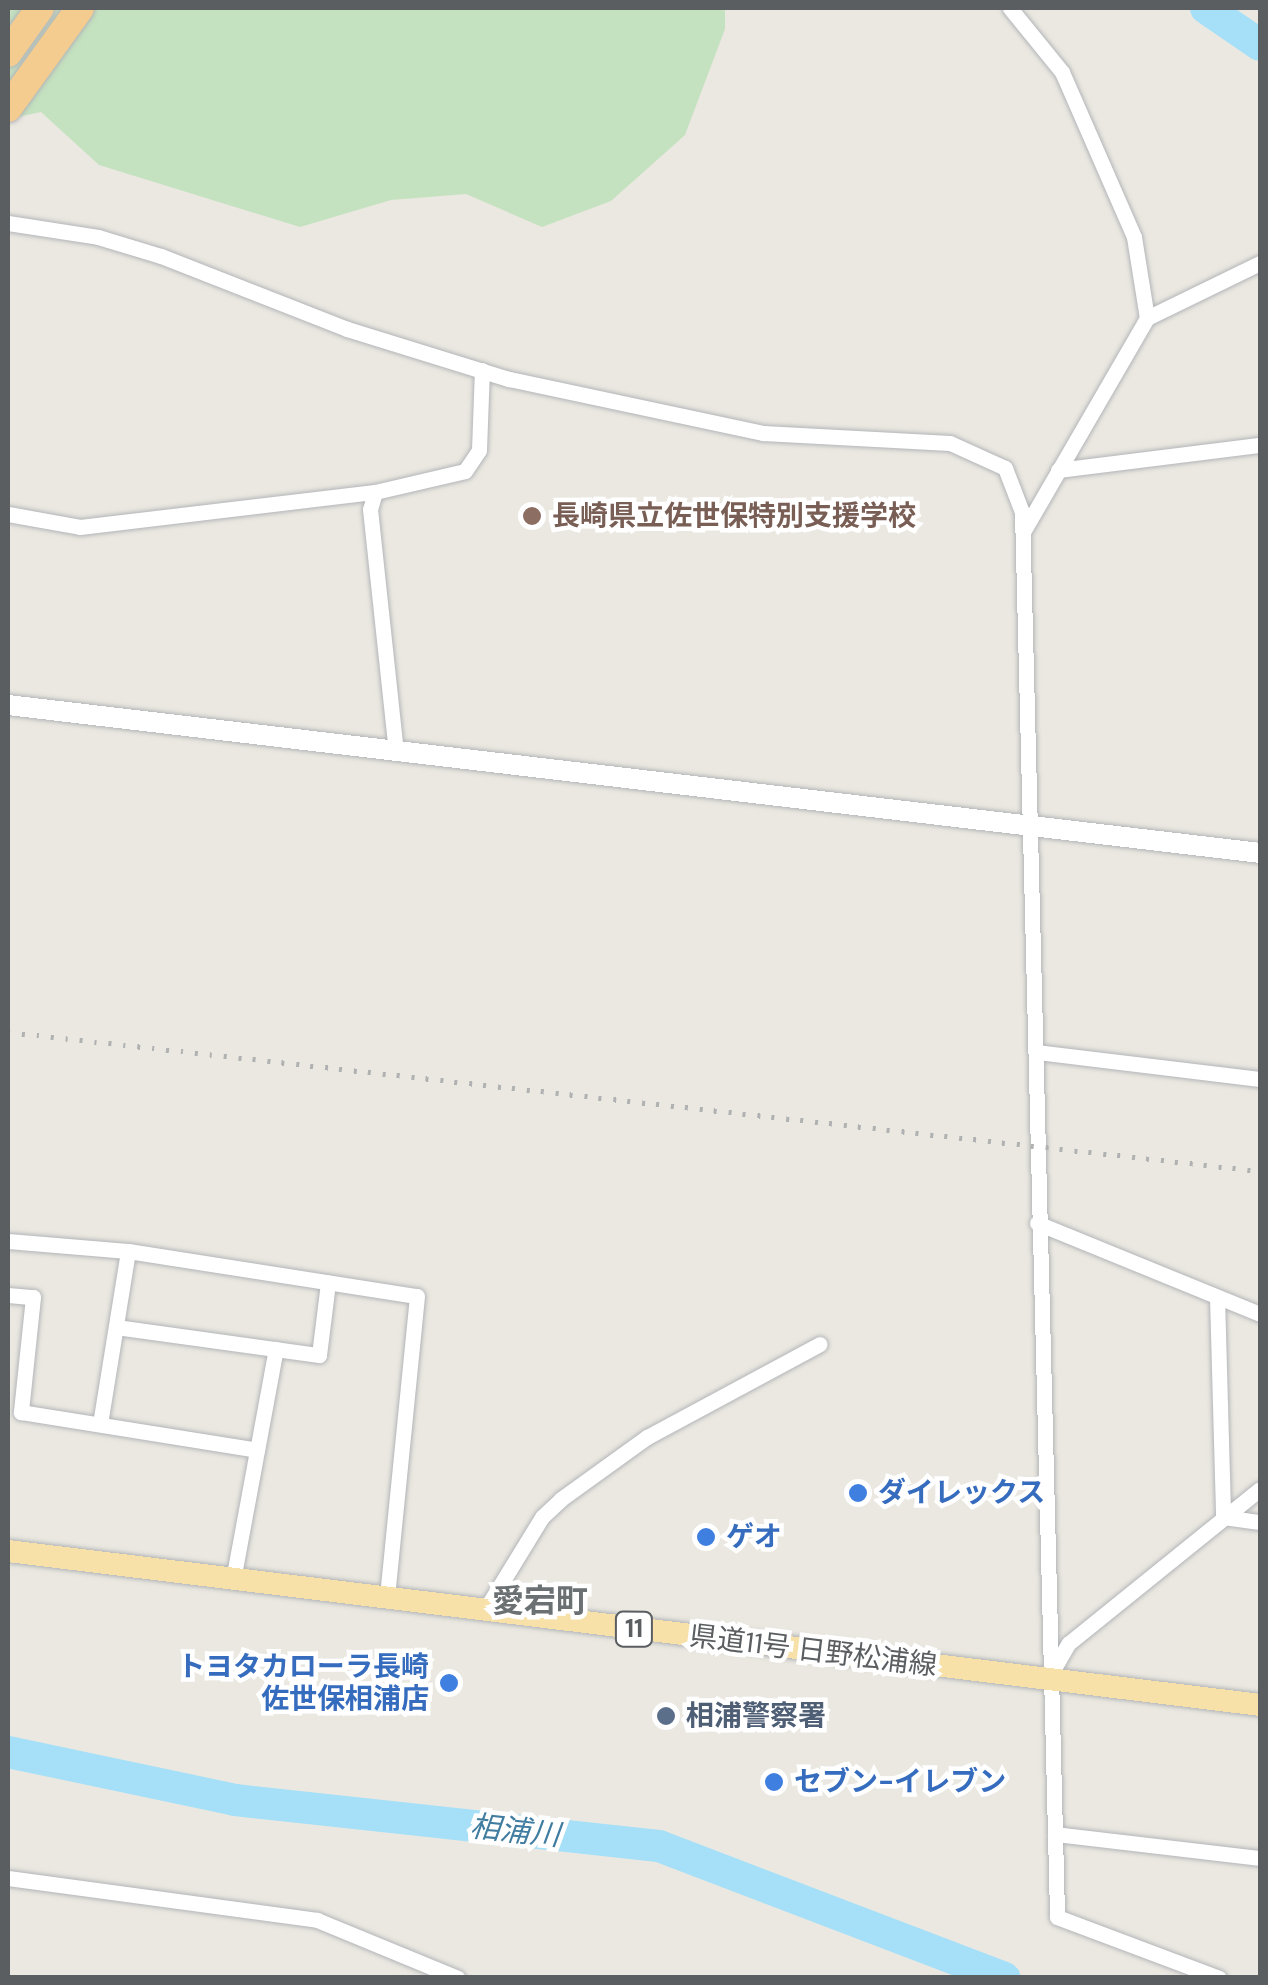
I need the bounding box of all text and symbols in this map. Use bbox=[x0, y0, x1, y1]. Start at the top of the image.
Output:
place label: 長崎県立佐世保特別支援学校 bbox=[552, 499, 916, 533]
marker: 長崎県立佐世保特別支援学校 bbox=[521, 505, 543, 527]
place label: ダイレックス bbox=[878, 1476, 1046, 1510]
marker: ダイレックス bbox=[847, 1482, 869, 1504]
place label: ゲオ bbox=[726, 1520, 782, 1554]
marker: ゲオ bbox=[695, 1526, 717, 1548]
district label: 愛宕町 bbox=[492, 1582, 588, 1620]
road number: 11 bbox=[614, 1609, 654, 1649]
street label: 県道11号 日野松浦線 bbox=[687, 1619, 939, 1683]
place label: トヨタカローラ長崎 佐世保相浦店 bbox=[177, 1650, 429, 1716]
marker: トヨタカローラ長崎 佐世保相浦店 bbox=[438, 1672, 460, 1694]
place label: 相浦警察署 bbox=[686, 1699, 826, 1733]
marker: 相浦警察署 bbox=[655, 1705, 677, 1727]
place label: セブン-イレブン bbox=[794, 1765, 1006, 1799]
marker: セブン-イレブン bbox=[763, 1771, 785, 1793]
water label: 相浦川 bbox=[468, 1808, 562, 1854]

